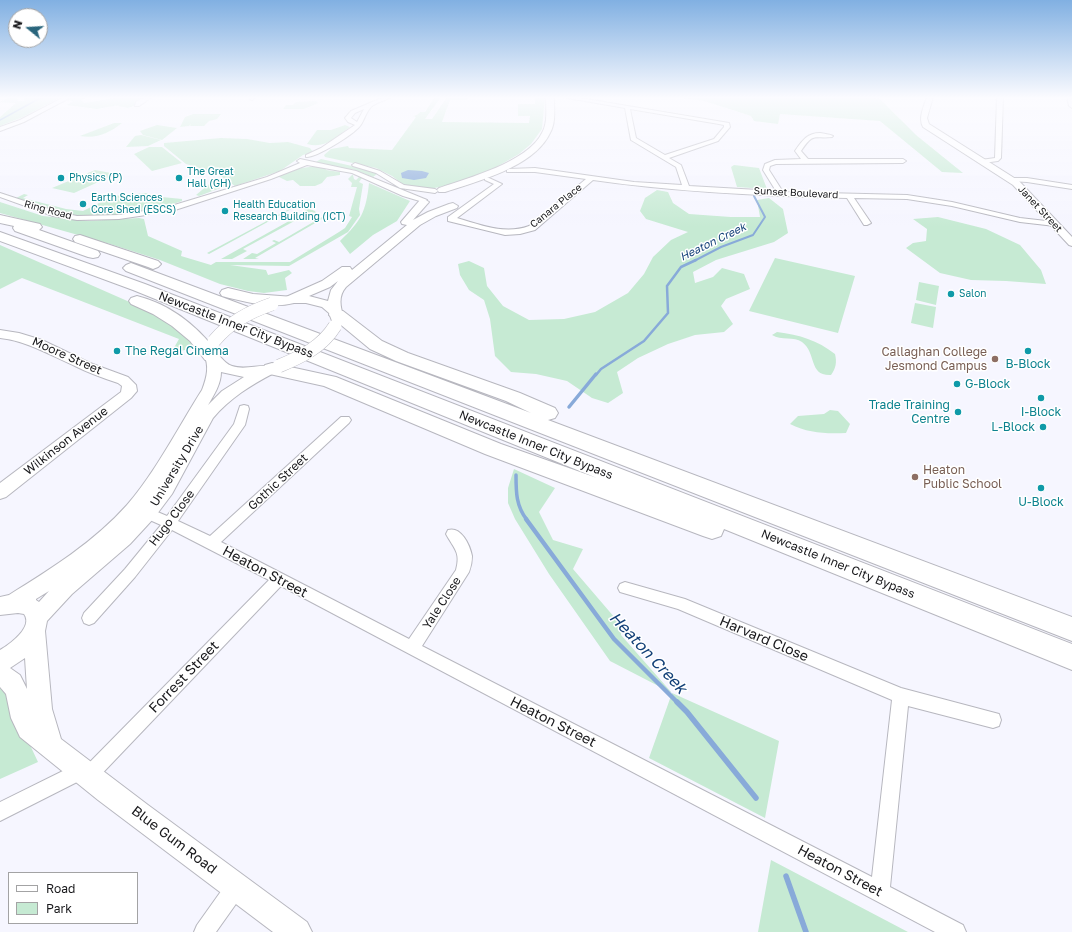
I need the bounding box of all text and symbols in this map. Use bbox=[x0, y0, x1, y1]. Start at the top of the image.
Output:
north arrow bbox=[8, 8, 48, 48]
text: N bbox=[10, 18, 25, 30]
place label: The Great Hall (GH) bbox=[187, 166, 234, 190]
place label: Physics (P) bbox=[69, 172, 122, 184]
marker: Physics (P) bbox=[56, 173, 66, 183]
marker: The Great Hall (GH) bbox=[174, 173, 184, 183]
street label: Canara Place bbox=[528, 182, 584, 230]
street label: Janet Street bbox=[1015, 183, 1065, 235]
street label: Sunset Boulevard bbox=[753, 185, 839, 201]
place label: Earth Sciences Core Shed (ESCS) bbox=[91, 192, 176, 216]
street label: Ring Road bbox=[23, 198, 73, 222]
marker: Earth Sciences Core Shed (ESCS) bbox=[78, 199, 88, 209]
place label: Health Education Research Building (ICT) bbox=[233, 199, 346, 222]
marker: Health Education Research Building (ICT) bbox=[220, 206, 230, 216]
water label: Heaton Creek bbox=[678, 220, 748, 264]
place label: Salon bbox=[959, 288, 986, 300]
street label: Newcastle Inner City Bypass bbox=[157, 289, 315, 361]
marker: Salon bbox=[946, 289, 956, 299]
street label: Moore Street bbox=[30, 334, 104, 378]
place label: The Regal Cinema bbox=[125, 344, 229, 358]
place label: Callaghan College Jesmond Campus bbox=[881, 345, 987, 373]
marker: The Regal Cinema bbox=[112, 346, 122, 356]
marker: B-Block bbox=[1023, 346, 1033, 356]
marker: Callaghan College Jesmond Campus bbox=[990, 354, 1000, 364]
place label: B-Block bbox=[1006, 357, 1050, 371]
place label: G-Block bbox=[965, 377, 1010, 391]
marker: G-Block bbox=[952, 379, 962, 389]
marker: I-Block bbox=[1036, 393, 1046, 403]
place label: Trade Training Centre bbox=[869, 398, 950, 426]
street label: Wilkinson Avenue bbox=[21, 404, 111, 478]
place label: I-Block bbox=[1021, 405, 1061, 419]
marker: Trade Training Centre bbox=[953, 407, 963, 417]
street label: Newcastle Inner City Bypass bbox=[457, 408, 615, 482]
place label: L-Block bbox=[991, 420, 1035, 434]
marker: L-Block bbox=[1038, 422, 1048, 432]
street label: University Drive bbox=[147, 423, 207, 509]
street label: Gothic Street bbox=[245, 451, 311, 513]
place label: Heaton Public School bbox=[923, 463, 1002, 491]
marker: Heaton Public School bbox=[910, 472, 920, 482]
marker: U-Block bbox=[1036, 483, 1046, 493]
street label: Hugo Close bbox=[146, 487, 198, 549]
place label: U-Block bbox=[1018, 495, 1064, 509]
street label: Newcastle Inner City Bypass bbox=[759, 527, 917, 601]
street label: Heaton Street bbox=[220, 542, 310, 602]
street label: Yale Close bbox=[420, 574, 464, 632]
water label: Heaton Creek bbox=[605, 608, 691, 698]
street label: Harvard Close bbox=[717, 613, 811, 665]
street label: Forrest Street bbox=[145, 638, 223, 716]
street label: Heaton Street bbox=[507, 693, 599, 751]
street label: Blue Gum Road bbox=[128, 802, 220, 878]
street label: Heaton Street bbox=[795, 841, 885, 901]
legend bbox=[8, 872, 138, 924]
text: Road bbox=[46, 881, 75, 896]
text: Park bbox=[46, 901, 72, 916]

